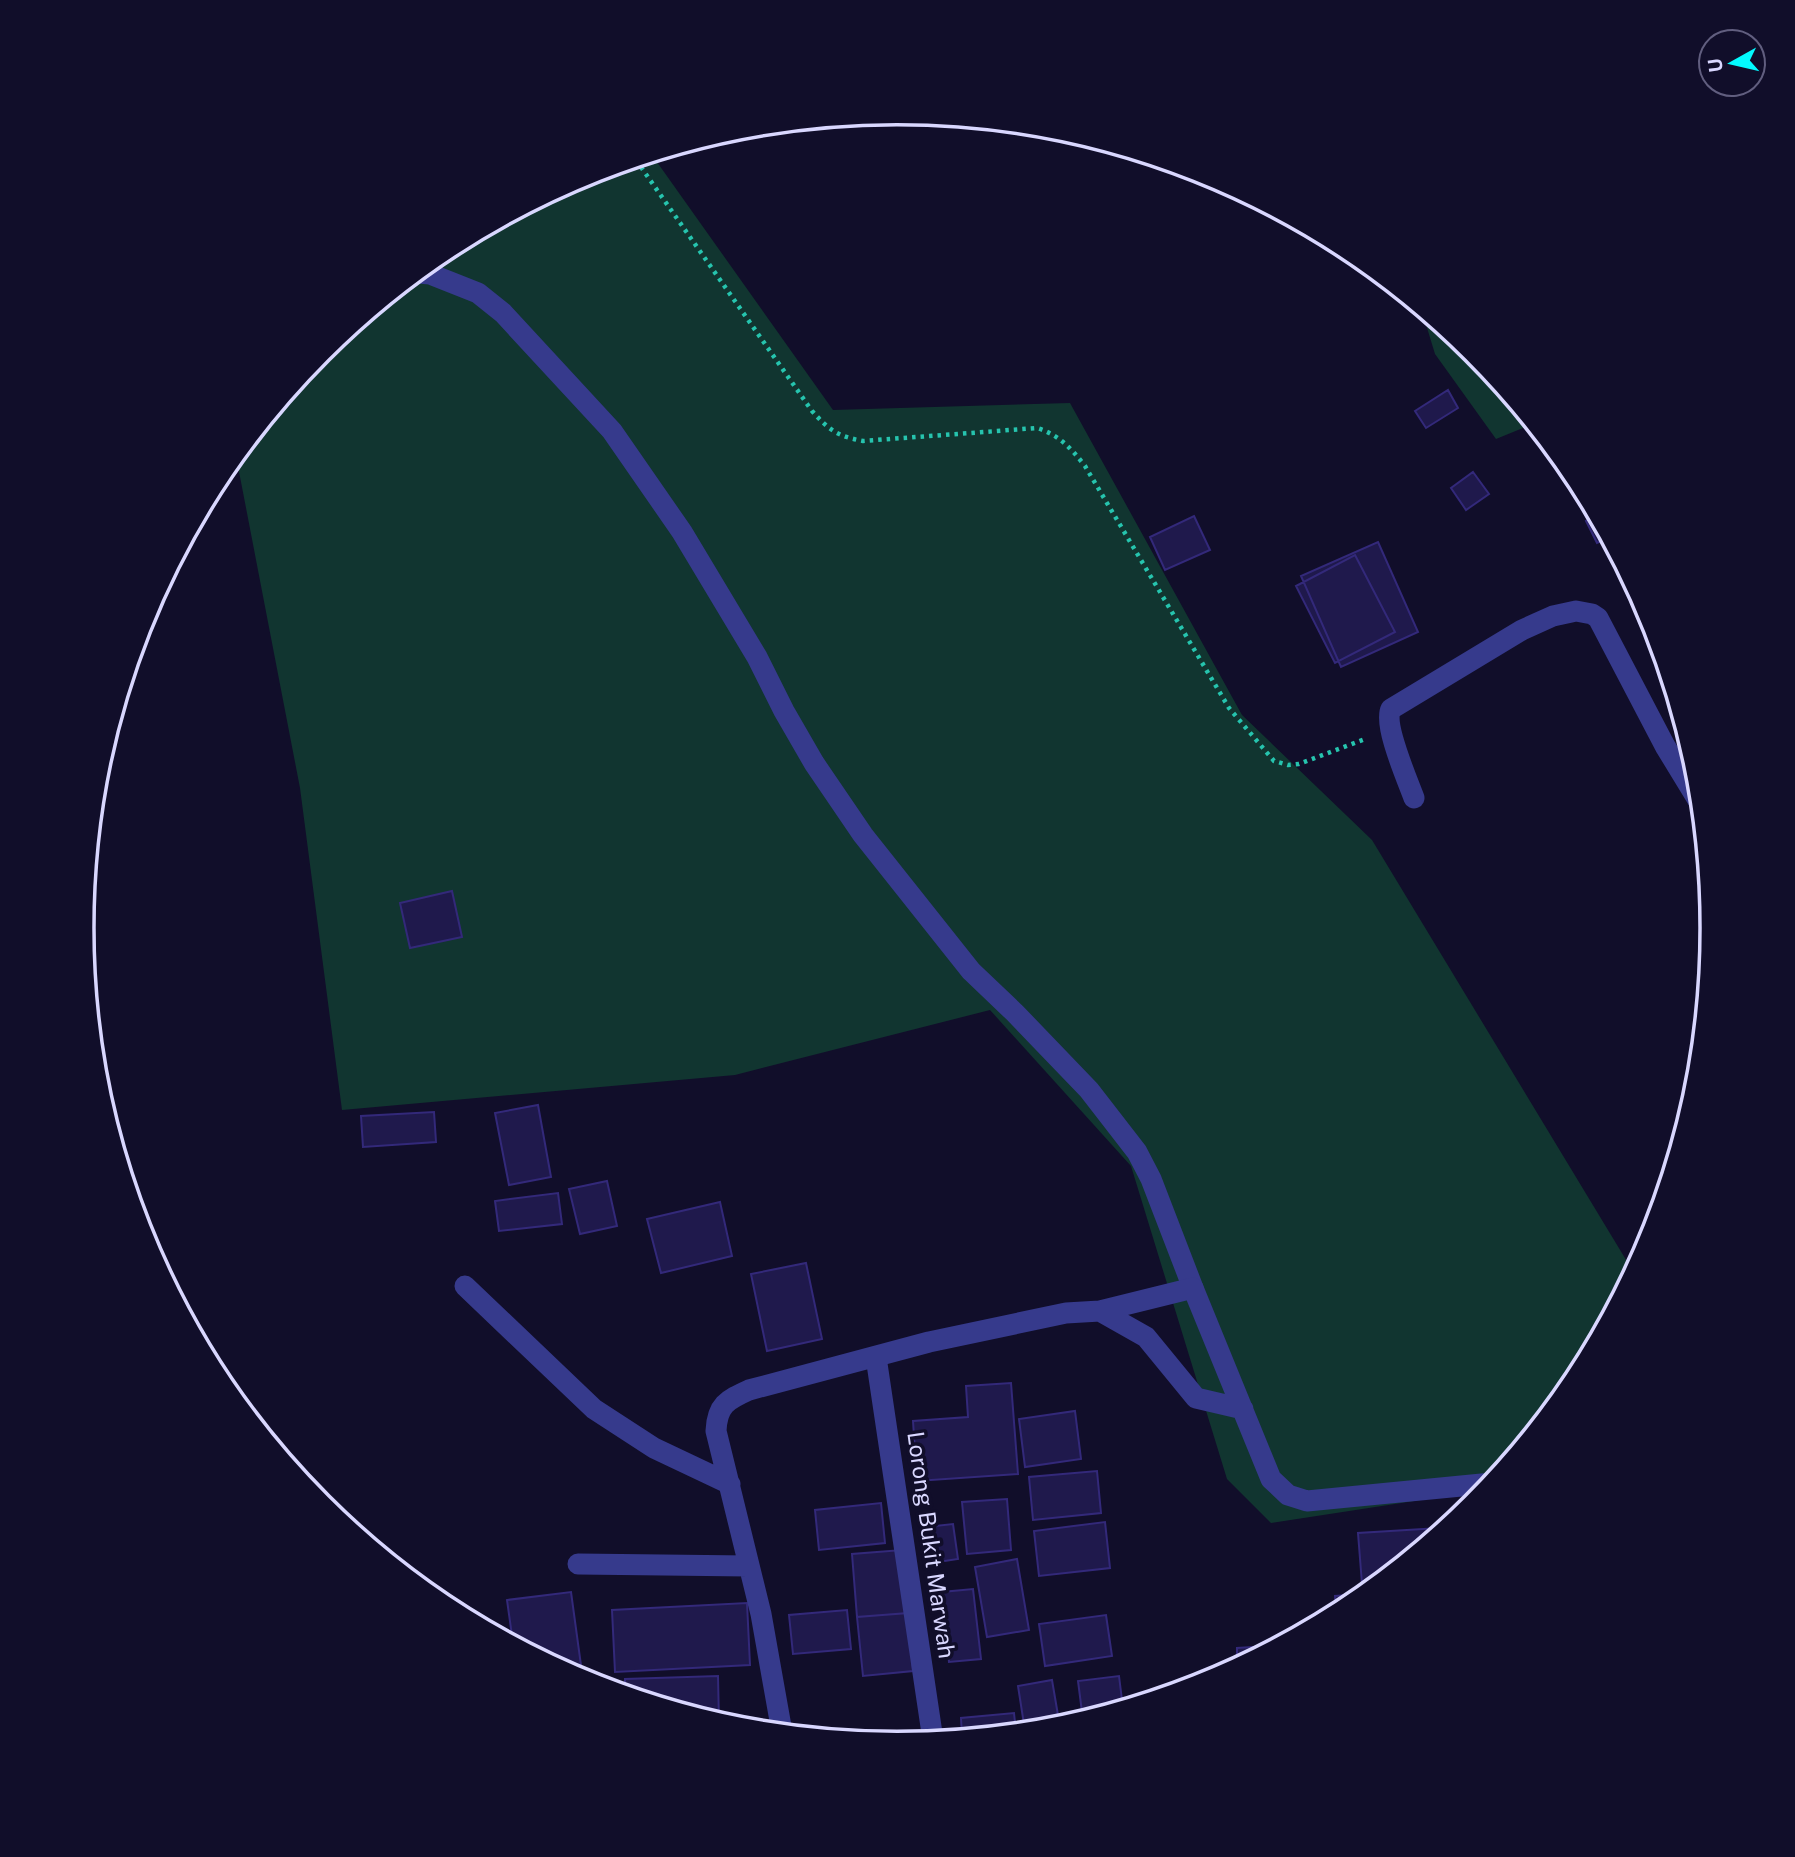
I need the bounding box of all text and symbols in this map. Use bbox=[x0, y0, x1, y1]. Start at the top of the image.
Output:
north arrow bbox=[1697, 28, 1767, 98]
text: U bbox=[1703, 57, 1727, 74]
street label: Lorong Bukit Marwah bbox=[902, 1430, 961, 1660]

